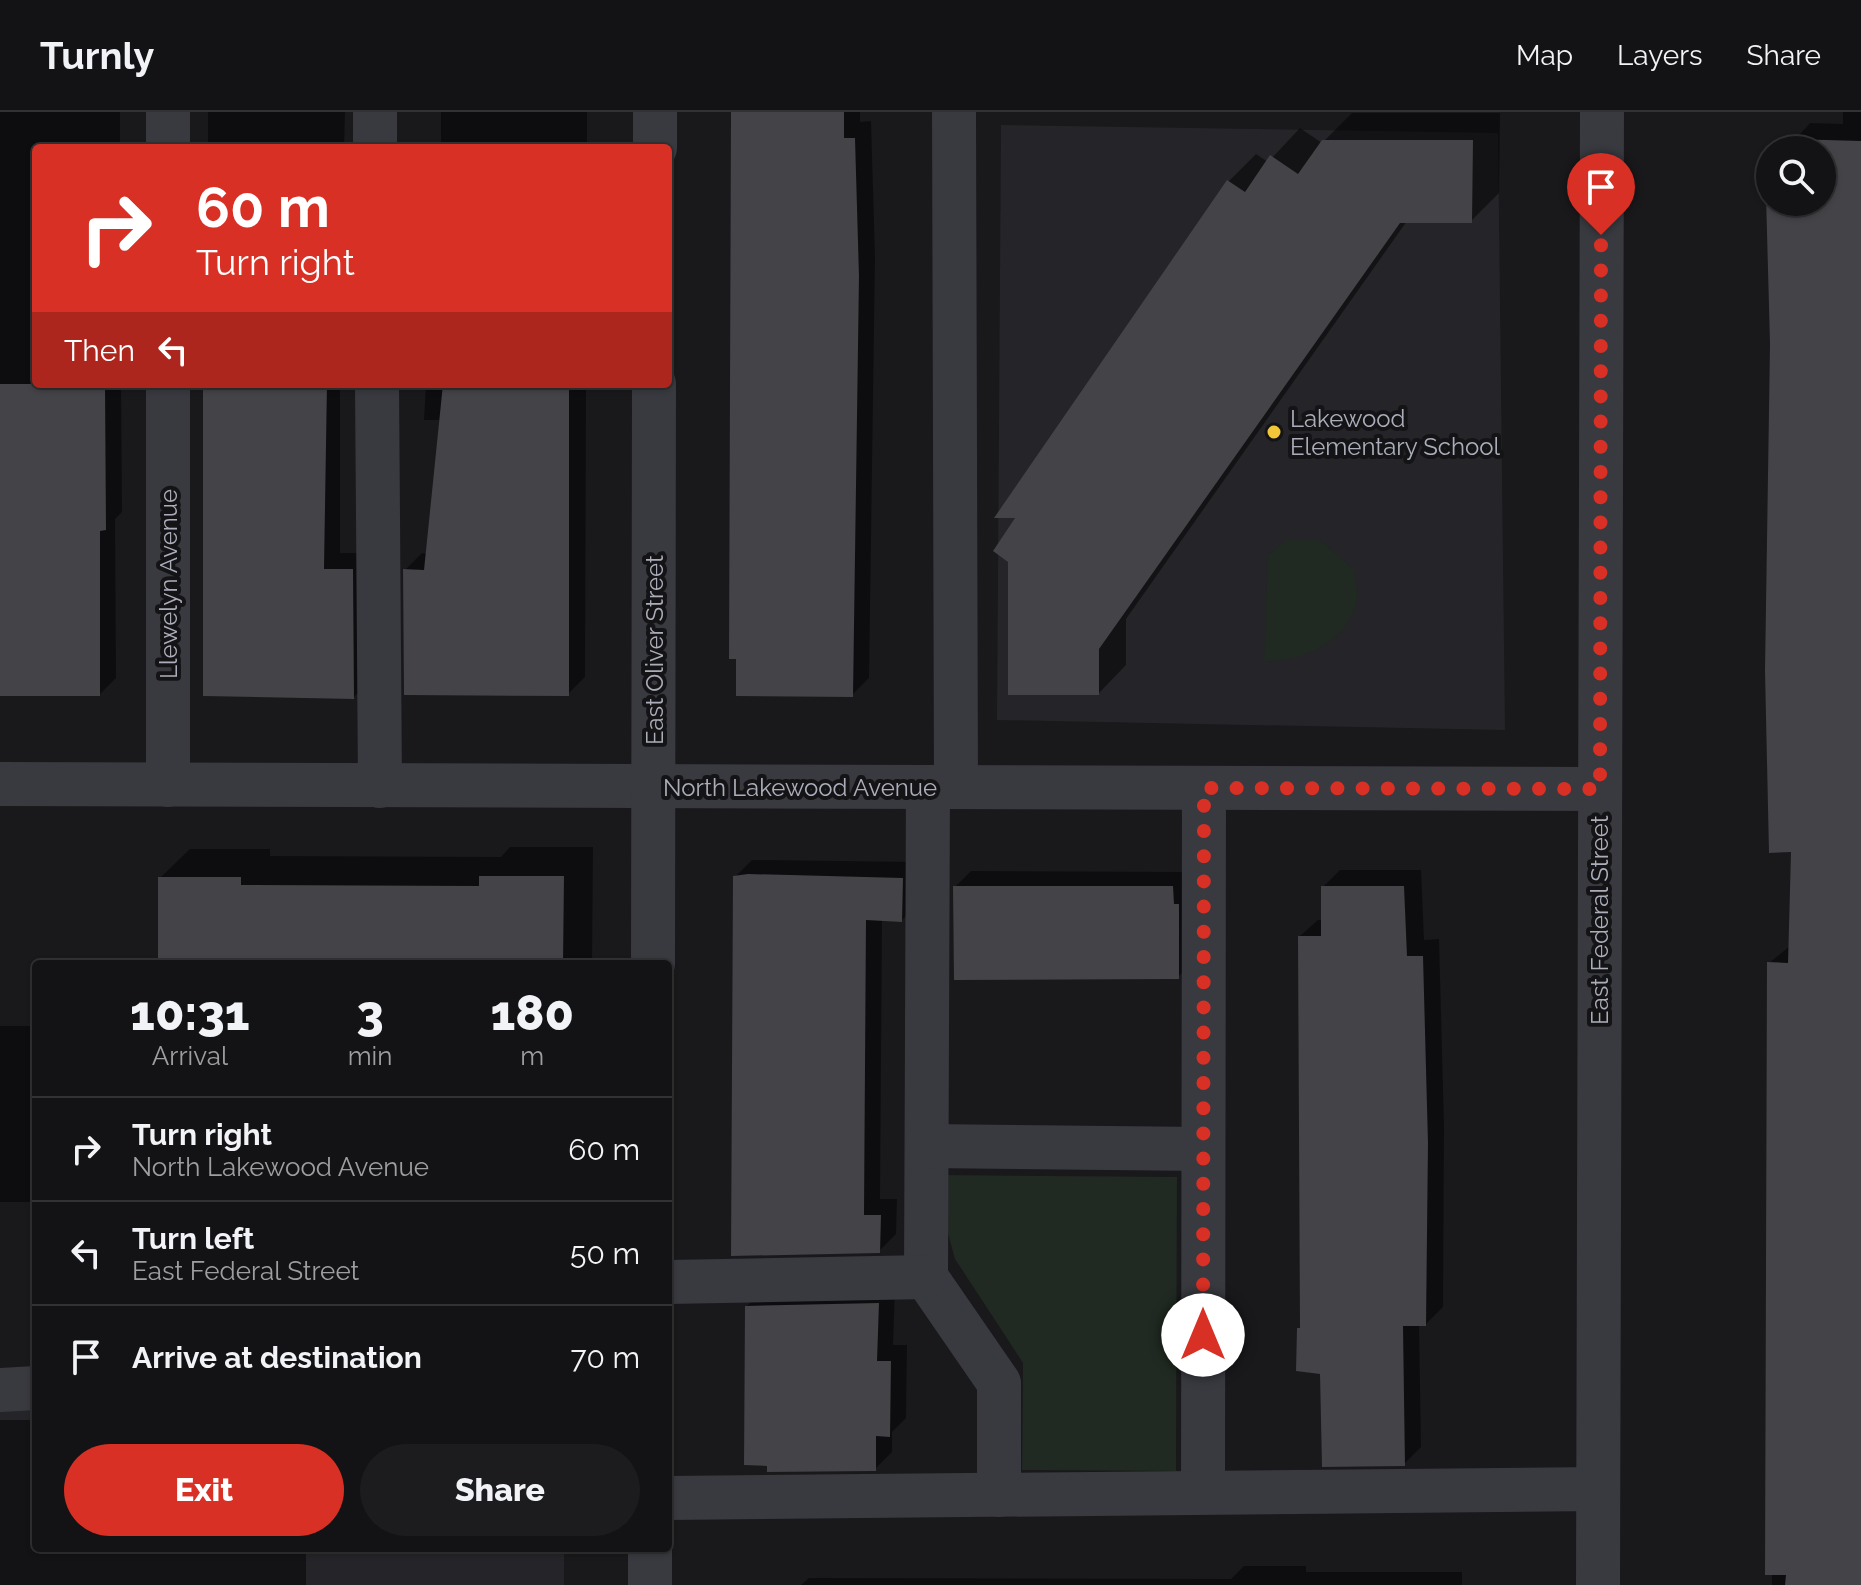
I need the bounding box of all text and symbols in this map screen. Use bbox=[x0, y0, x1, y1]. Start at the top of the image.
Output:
text: Turnly bbox=[40, 33, 154, 78]
text: Map bbox=[1516, 39, 1573, 72]
text: Layers bbox=[1617, 39, 1703, 72]
text: Share bbox=[1747, 39, 1821, 72]
map controls bbox=[1756, 136, 1836, 216]
button: search bbox=[1756, 136, 1836, 216]
pin bbox=[1567, 153, 1635, 235]
icon: arrive bbox=[1579, 165, 1623, 209]
text: 60 m bbox=[196, 174, 330, 240]
icon: right bbox=[64, 176, 168, 280]
text: Turn right bbox=[196, 241, 355, 283]
icon: left bbox=[151, 328, 195, 372]
text: Then bbox=[64, 333, 135, 368]
place label: Lakewood Elementary School bbox=[1290, 404, 1501, 461]
marker: Lakewood Elementary School bbox=[1265, 423, 1283, 441]
street label: Llewelyn Avenue bbox=[154, 489, 183, 679]
street label: East Oliver Street bbox=[640, 555, 669, 745]
street label: North Lakewood Avenue bbox=[663, 773, 937, 802]
street label: East Federal Street bbox=[1585, 815, 1614, 1025]
text: 10:31 bbox=[130, 985, 250, 1041]
text: 3 bbox=[356, 985, 384, 1041]
text: 180 bbox=[490, 985, 574, 1041]
text: Arrival bbox=[152, 1041, 228, 1071]
text: min bbox=[348, 1041, 392, 1071]
text: m bbox=[520, 1041, 544, 1071]
text: Turn right bbox=[132, 1117, 272, 1152]
icon: right bbox=[64, 1127, 108, 1171]
text: 60 m bbox=[568, 1132, 640, 1167]
text: North Lakewood Avenue bbox=[132, 1152, 429, 1182]
text: Turn left bbox=[132, 1221, 254, 1256]
icon: left bbox=[64, 1231, 108, 1275]
text: 50 m bbox=[570, 1236, 640, 1271]
text: East Federal Street bbox=[132, 1256, 359, 1286]
position arrow bbox=[1161, 1293, 1245, 1377]
icon: arrive bbox=[64, 1335, 108, 1379]
text: Arrive at destination bbox=[132, 1340, 422, 1375]
text: 70 m bbox=[570, 1340, 640, 1375]
button: Exit bbox=[64, 1444, 344, 1536]
button: Share bbox=[360, 1444, 640, 1536]

